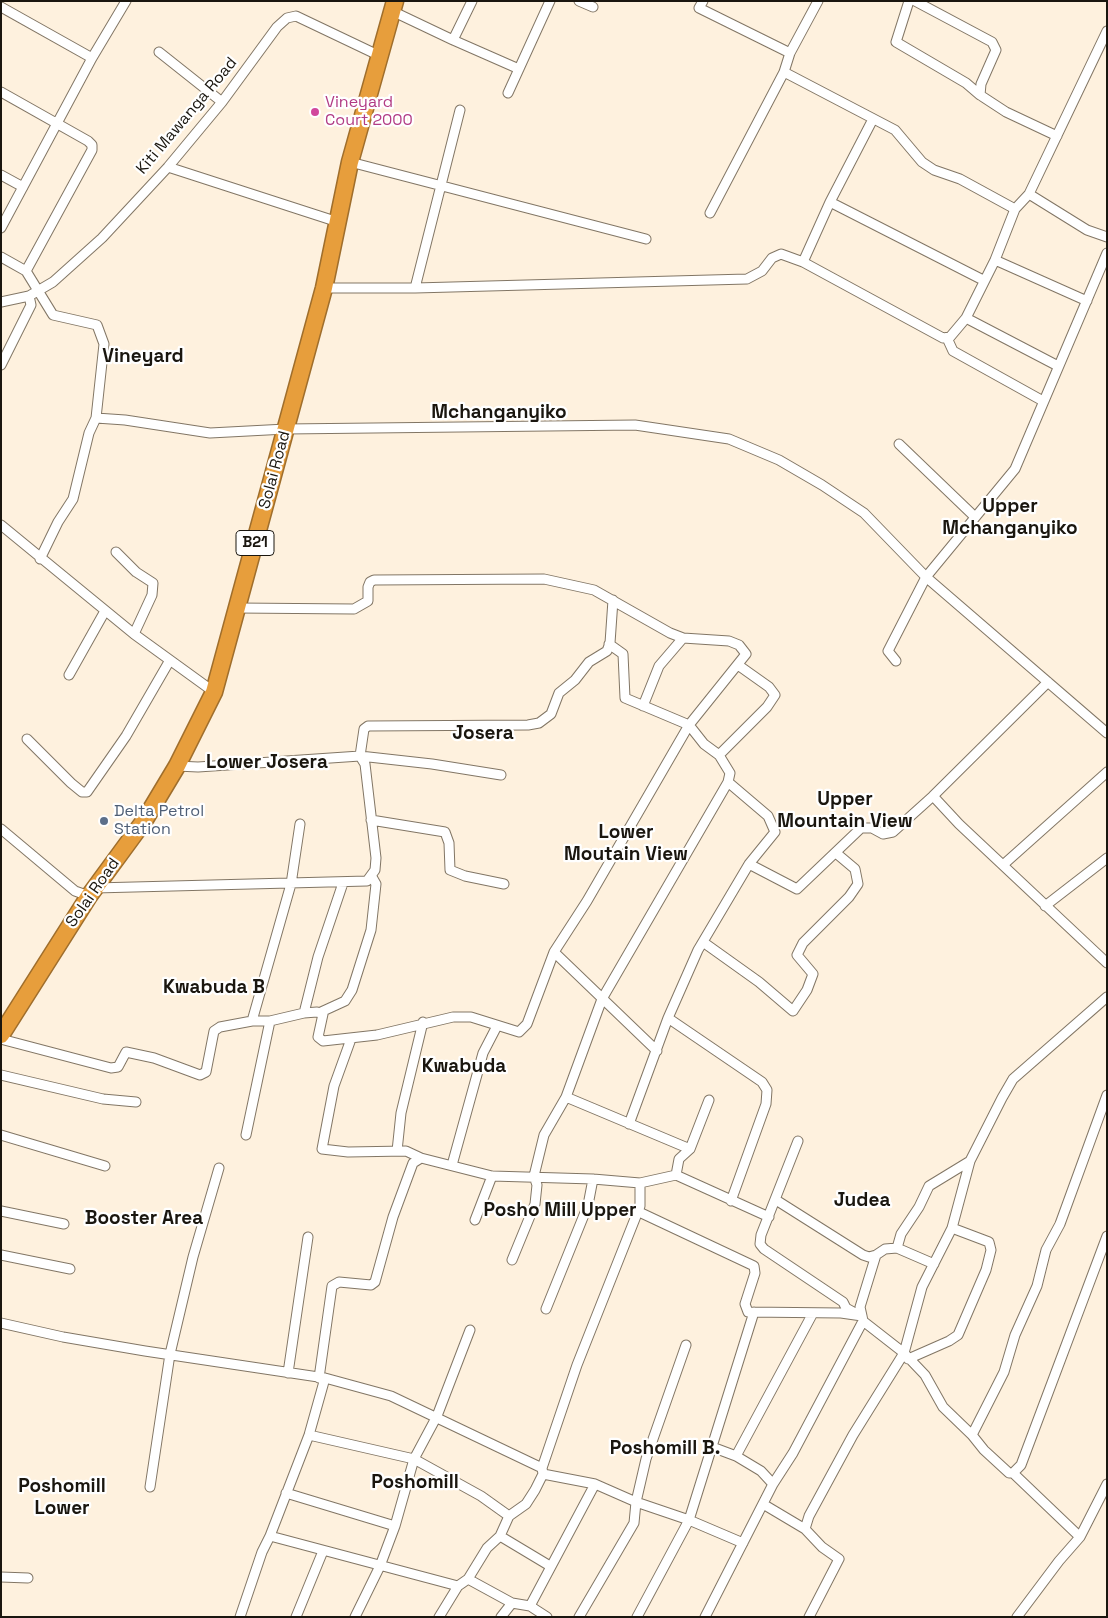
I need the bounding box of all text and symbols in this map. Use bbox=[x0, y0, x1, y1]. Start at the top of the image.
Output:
street label: Kiti Mawanga Road bbox=[133, 54, 241, 178]
place label: Vineyard Court 2000 bbox=[325, 93, 413, 131]
marker: Vineyard Court 2000 bbox=[309, 106, 321, 118]
district label: Vineyard bbox=[102, 346, 184, 368]
district label: Mchanganyiko bbox=[431, 402, 567, 424]
street label: Solai Road bbox=[255, 429, 295, 511]
district label: Upper Mchanganyiko bbox=[942, 496, 1078, 540]
road number: B21 bbox=[236, 530, 274, 556]
district label: Josera bbox=[452, 723, 514, 745]
district label: Lower Josera bbox=[206, 752, 328, 774]
district label: Upper Mountain View bbox=[777, 789, 913, 833]
place label: Delta Petrol Station bbox=[114, 802, 204, 840]
marker: Delta Petrol Station bbox=[98, 815, 110, 827]
district label: Lower Moutain View bbox=[564, 822, 688, 866]
street label: Solai Road bbox=[62, 855, 124, 931]
district label: Kwabuda B bbox=[163, 977, 265, 999]
district label: Kwabuda bbox=[422, 1056, 506, 1078]
district label: Judea bbox=[834, 1190, 890, 1212]
district label: Posho Mill Upper bbox=[483, 1200, 637, 1222]
district label: Booster Area bbox=[85, 1208, 203, 1230]
district label: Poshomill B. bbox=[610, 1438, 720, 1460]
district label: Poshomill bbox=[371, 1472, 459, 1494]
district label: Poshomill Lower bbox=[18, 1476, 106, 1520]

